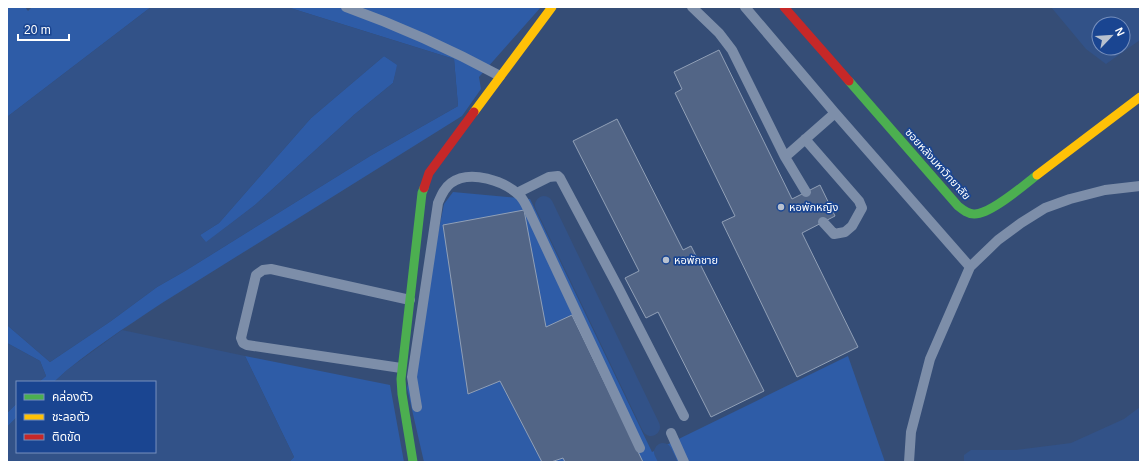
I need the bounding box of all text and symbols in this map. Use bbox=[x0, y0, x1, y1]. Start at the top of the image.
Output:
scale bar bbox=[18, 16, 69, 42]
north arrow bbox=[1091, 16, 1131, 56]
text: 20 m bbox=[24, 23, 51, 37]
text: N bbox=[1113, 26, 1127, 38]
street label: ซอยหลังมหาวิทยาลัย bbox=[903, 126, 973, 202]
place label: หอพักหญิง bbox=[789, 201, 838, 213]
marker: หอพักหญิง bbox=[776, 202, 786, 212]
place label: หอพักชาย bbox=[674, 254, 718, 266]
marker: หอพักชาย bbox=[661, 255, 671, 265]
legend bbox=[16, 381, 156, 453]
text: คล่องตัว bbox=[52, 390, 93, 404]
text: ชะลอตัว bbox=[52, 410, 90, 424]
text: ติดขัด bbox=[52, 430, 81, 444]

